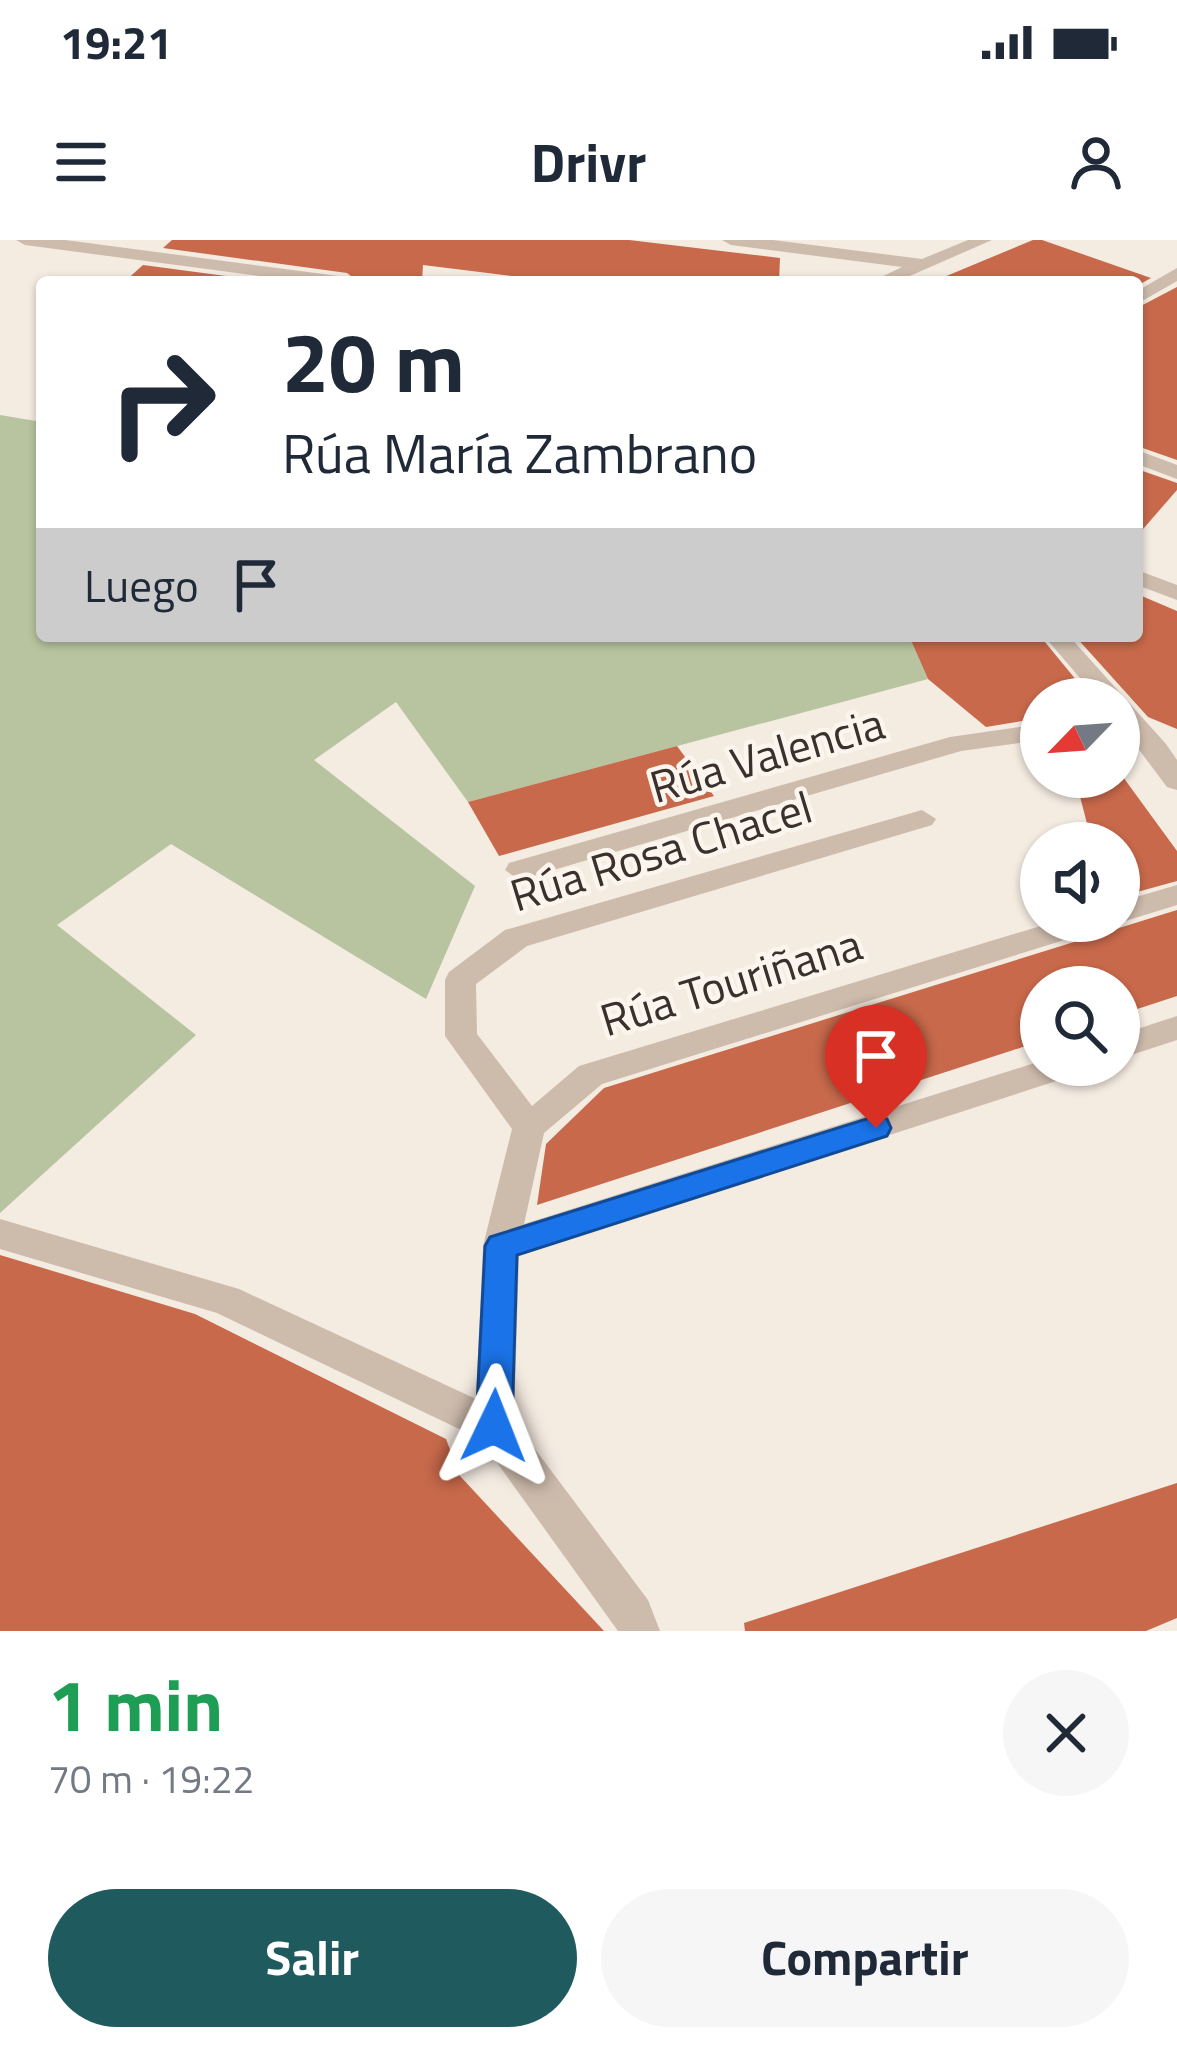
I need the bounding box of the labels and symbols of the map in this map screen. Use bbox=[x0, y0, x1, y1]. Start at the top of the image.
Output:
north arrow bbox=[1020, 678, 1140, 798]
street label: Rúa Valencia bbox=[642, 688, 892, 820]
street label: Rúa Rosa Chacel bbox=[502, 772, 820, 928]
street label: Rúa Touriñana bbox=[592, 909, 870, 1053]
pin bbox=[825, 1005, 927, 1128]
position arrow bbox=[431, 1363, 557, 1489]

